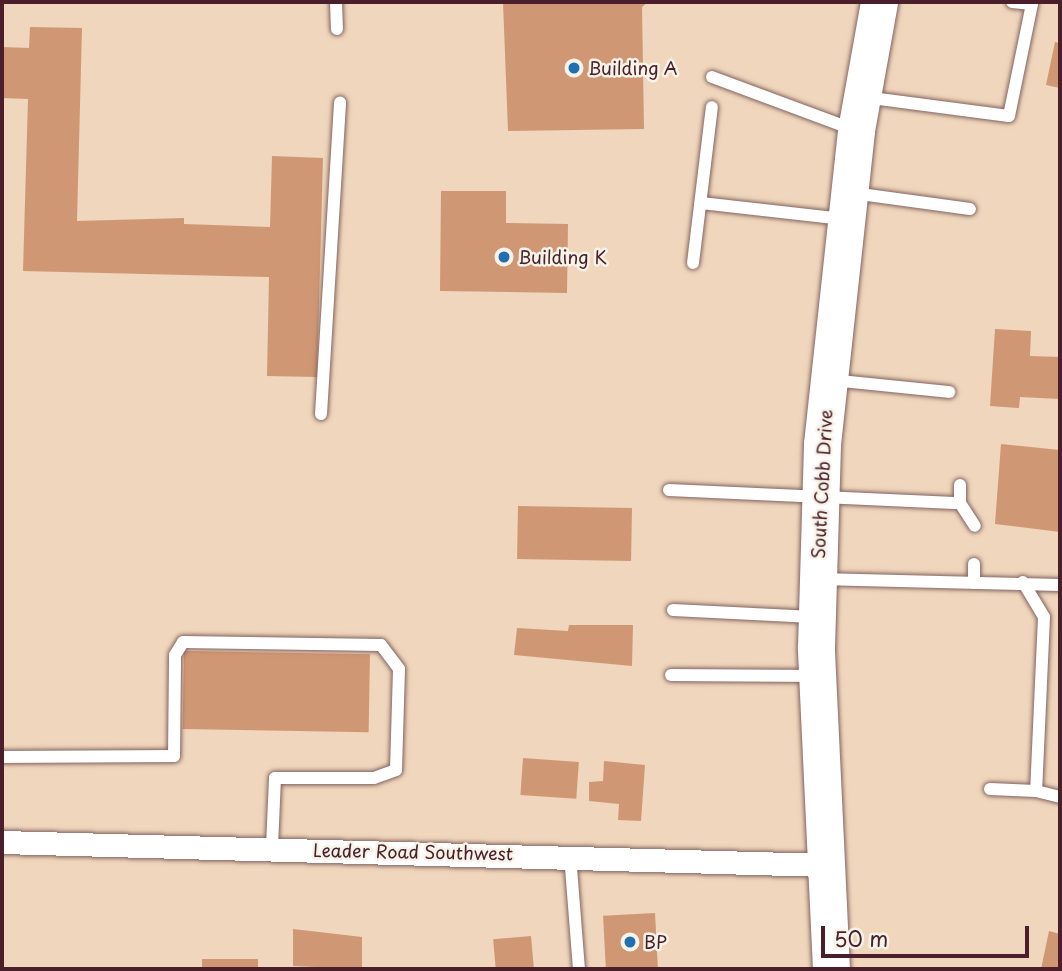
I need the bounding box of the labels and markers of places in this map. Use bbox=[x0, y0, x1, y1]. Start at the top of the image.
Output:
place label: Building A bbox=[588, 57, 678, 79]
marker: Building A bbox=[566, 60, 582, 76]
place label: Building K bbox=[518, 246, 607, 268]
marker: Building K bbox=[496, 249, 512, 265]
place label: BP bbox=[644, 931, 667, 953]
marker: BP bbox=[622, 934, 638, 950]

